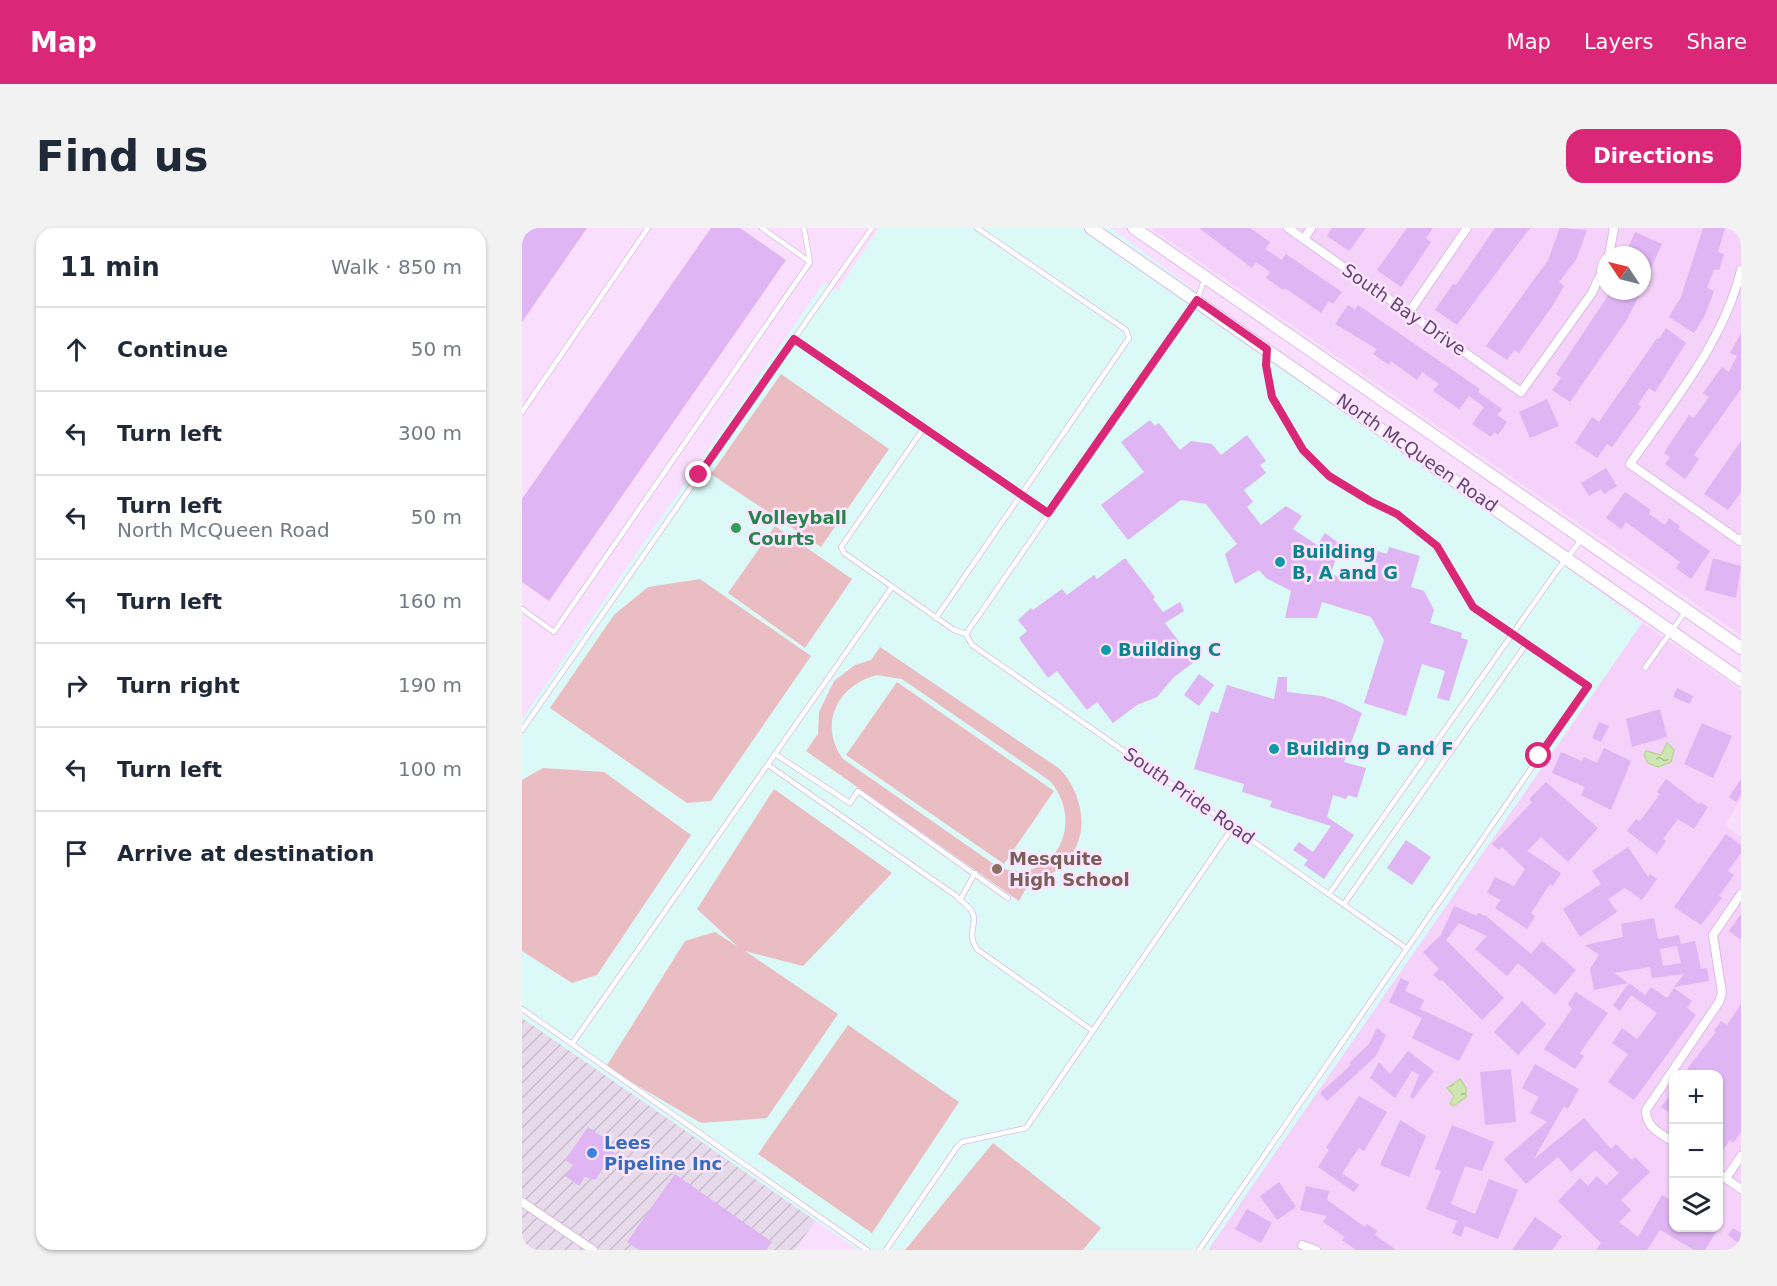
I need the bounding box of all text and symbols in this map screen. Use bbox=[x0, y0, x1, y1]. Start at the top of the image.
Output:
text: Map bbox=[30, 26, 97, 59]
text: Map bbox=[1507, 30, 1551, 54]
text: Layers bbox=[1584, 30, 1653, 54]
text: Share bbox=[1686, 30, 1747, 54]
button: Directions bbox=[1566, 129, 1741, 183]
text: Find us bbox=[36, 132, 209, 181]
north arrow bbox=[1597, 246, 1651, 300]
text: 11 min bbox=[60, 252, 160, 282]
text: Walk · 850 m bbox=[331, 255, 462, 279]
street label: South Bay Drive bbox=[1339, 259, 1470, 360]
icon: ahead bbox=[60, 333, 93, 366]
text: Continue bbox=[117, 337, 228, 362]
text: 50 m bbox=[411, 337, 462, 361]
street label: North McQueen Road bbox=[1333, 389, 1502, 516]
icon: left bbox=[60, 417, 93, 450]
text: Turn left bbox=[117, 421, 222, 446]
text: 300 m bbox=[398, 421, 462, 445]
route end bbox=[685, 461, 711, 487]
text: Turn left bbox=[117, 493, 222, 518]
icon: left bbox=[60, 501, 93, 534]
text: 50 m bbox=[411, 505, 462, 529]
place label: Volleyball Courts bbox=[748, 507, 847, 549]
text: North McQueen Road bbox=[117, 518, 330, 542]
marker: Volleyball Courts bbox=[729, 521, 743, 535]
place label: Building B, A and G bbox=[1292, 541, 1398, 583]
marker: Building B, A and G bbox=[1273, 555, 1287, 569]
icon: left bbox=[60, 585, 93, 618]
text: Turn left bbox=[117, 589, 222, 614]
text: 160 m bbox=[398, 589, 462, 613]
place label: Building C bbox=[1118, 639, 1221, 660]
marker: Building C bbox=[1099, 643, 1113, 657]
icon: right bbox=[60, 669, 93, 702]
text: Turn right bbox=[117, 673, 240, 698]
text: 190 m bbox=[398, 673, 462, 697]
place label: Building D and F bbox=[1286, 738, 1454, 759]
marker: Building D and F bbox=[1267, 742, 1281, 756]
route start bbox=[1525, 742, 1551, 768]
street label: South Pride Road bbox=[1120, 743, 1259, 848]
icon: left bbox=[60, 753, 93, 786]
text: Turn left bbox=[117, 757, 222, 782]
text: 100 m bbox=[398, 757, 462, 781]
icon: arrive bbox=[60, 837, 93, 870]
text: Arrive at destination bbox=[117, 841, 374, 866]
place label: Mesquite High School bbox=[1009, 848, 1130, 890]
marker: Mesquite High School bbox=[990, 862, 1004, 876]
map controls bbox=[1669, 1070, 1723, 1232]
button: + bbox=[1669, 1070, 1723, 1124]
button: − bbox=[1669, 1124, 1723, 1178]
place label: Lees Pipeline Inc bbox=[604, 1132, 722, 1174]
marker: Lees Pipeline Inc bbox=[585, 1146, 599, 1160]
button: layers bbox=[1669, 1178, 1723, 1232]

